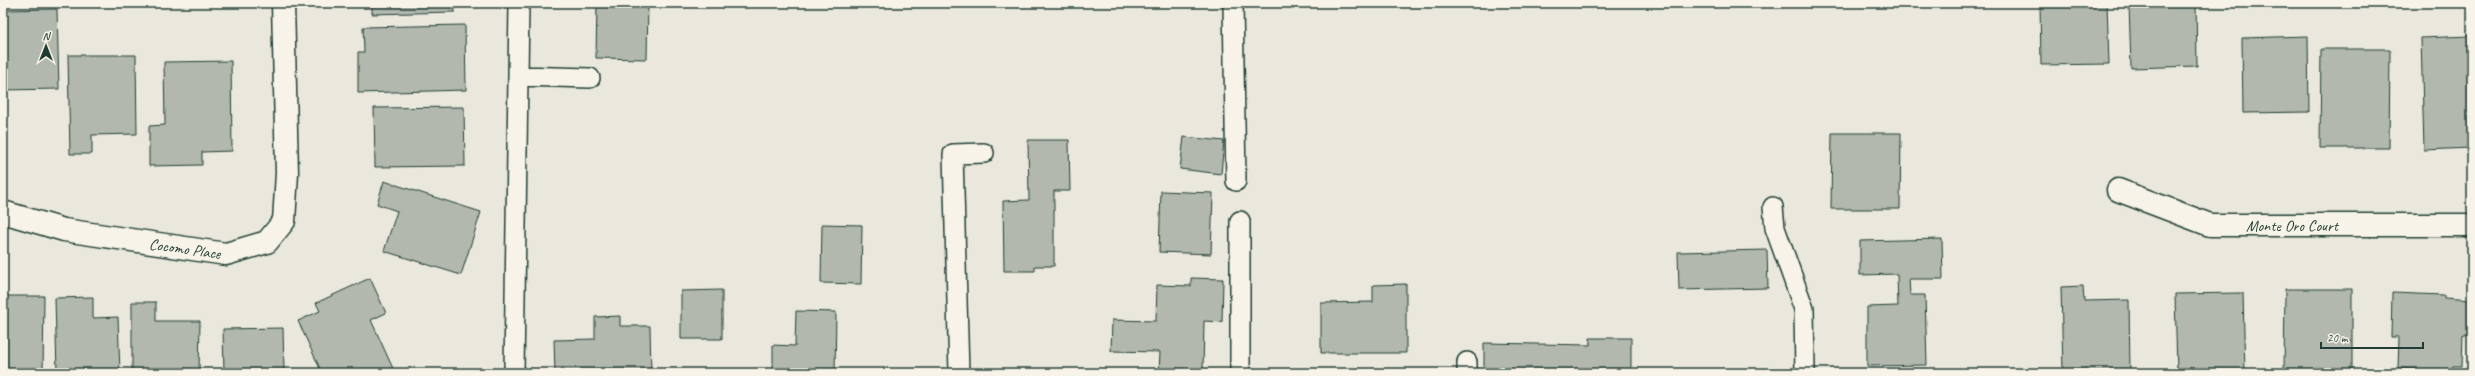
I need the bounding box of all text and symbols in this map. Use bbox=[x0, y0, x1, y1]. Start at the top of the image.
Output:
north arrow bbox=[26, 26, 66, 66]
text: N bbox=[43, 29, 52, 43]
street label: Monte Oro Court bbox=[2246, 216, 2340, 236]
street label: Cocomo Place bbox=[148, 234, 224, 264]
scale bar bbox=[2321, 324, 2423, 350]
text: 20 m bbox=[2327, 330, 2349, 346]

